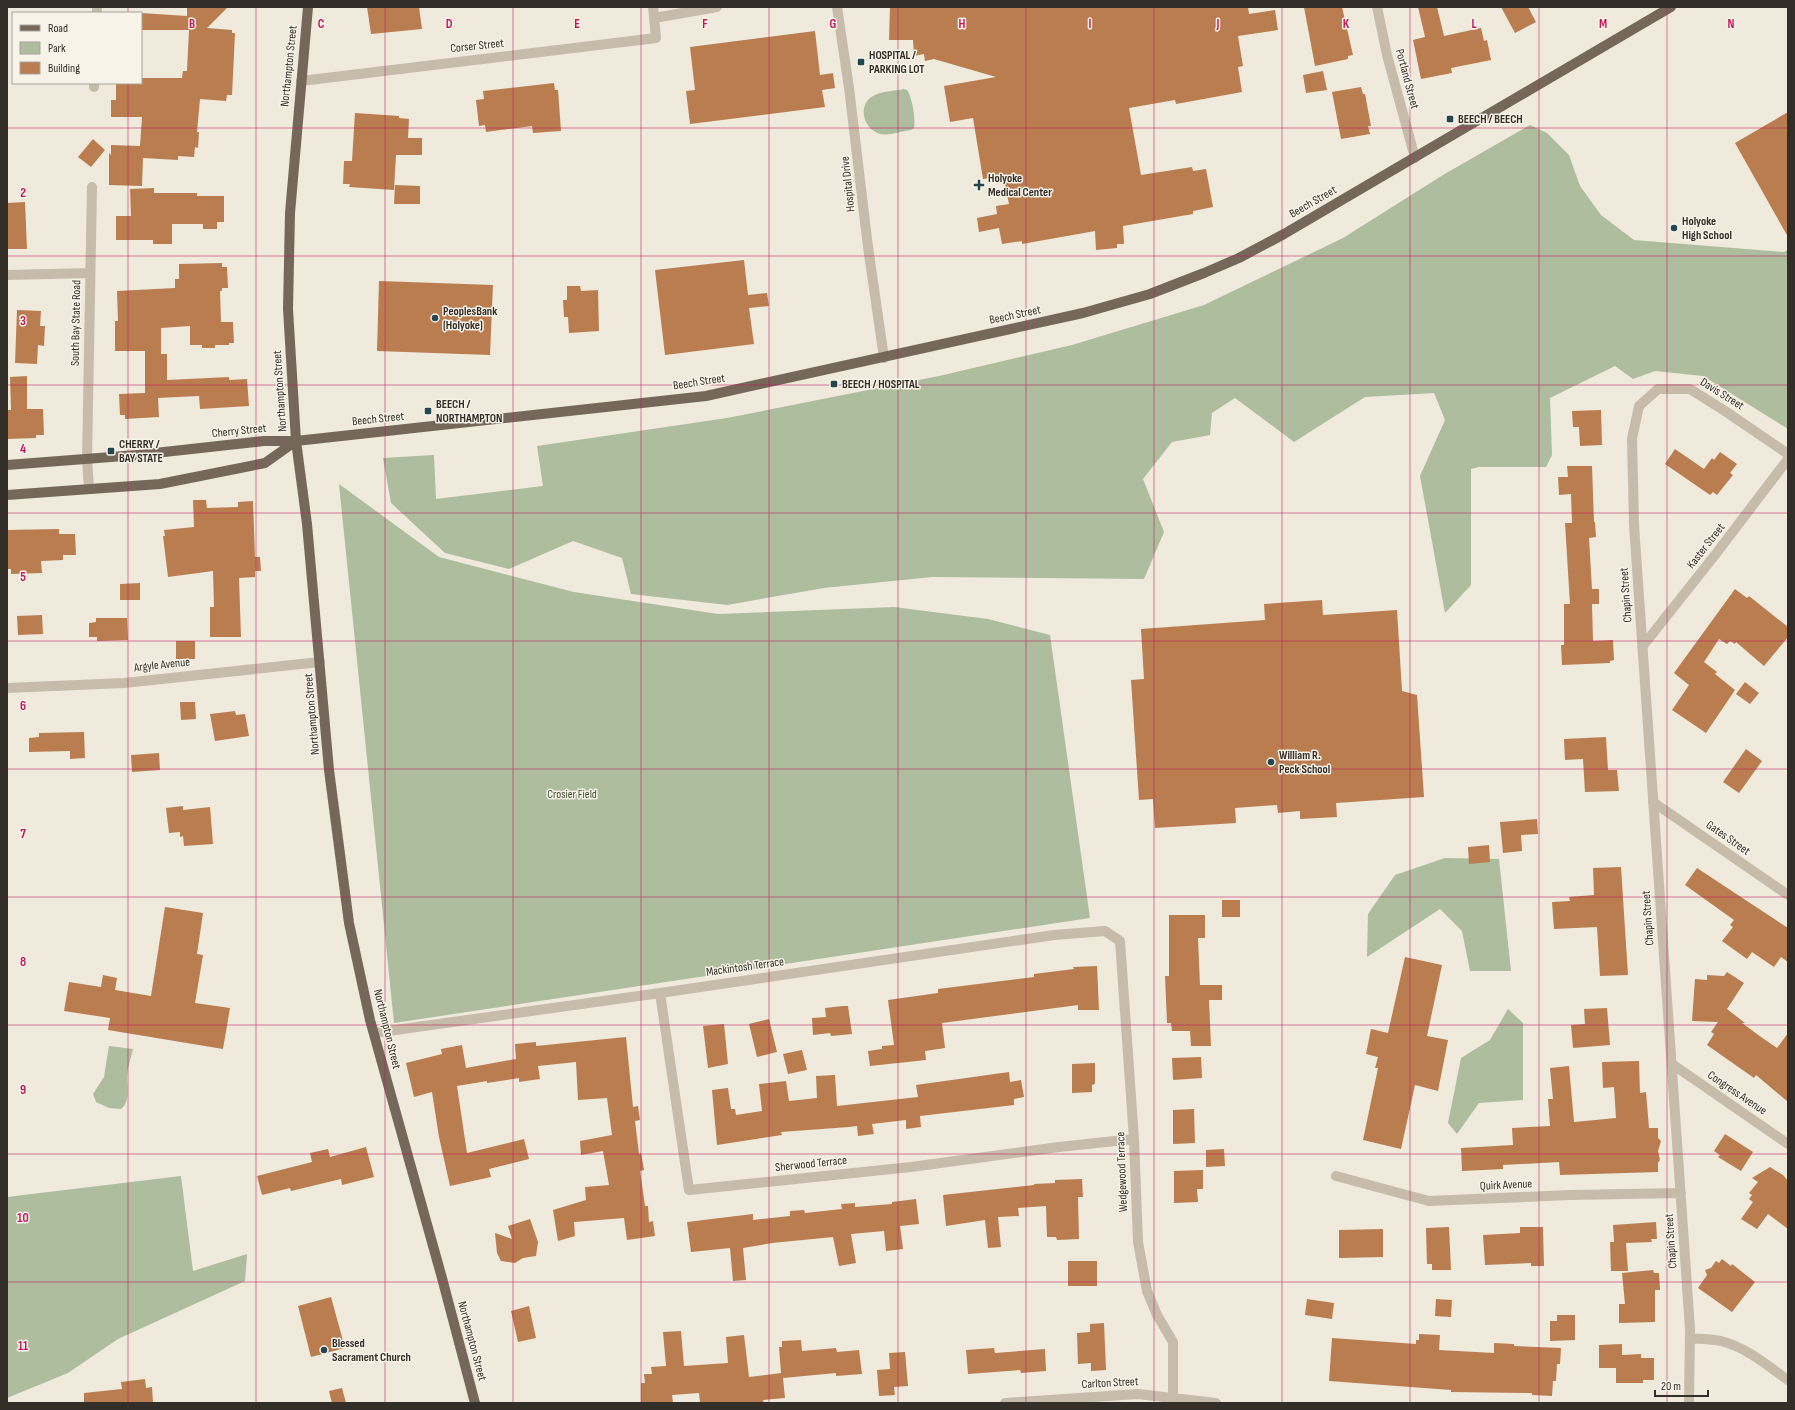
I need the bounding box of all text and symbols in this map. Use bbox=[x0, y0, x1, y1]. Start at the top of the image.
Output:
legend bbox=[12, 12, 142, 84]
text: B bbox=[189, 16, 195, 32]
text: C bbox=[318, 16, 325, 32]
text: D bbox=[446, 16, 453, 32]
text: E bbox=[574, 16, 580, 32]
text: F bbox=[702, 16, 708, 32]
text: G bbox=[830, 16, 837, 32]
text: H bbox=[959, 16, 966, 32]
text: I bbox=[1089, 16, 1092, 32]
text: J bbox=[1216, 16, 1220, 32]
text: K bbox=[1343, 16, 1350, 32]
text: L bbox=[1471, 16, 1477, 32]
text: M bbox=[1599, 16, 1607, 32]
text: N bbox=[1728, 16, 1735, 32]
text: Road bbox=[48, 21, 68, 36]
street label: Northampton Street bbox=[277, 24, 301, 107]
street label: Corser Street bbox=[449, 36, 505, 56]
text: Park bbox=[48, 41, 66, 56]
street label: Portland Street bbox=[1392, 47, 1422, 111]
place label: HOSPITAL / PARKING LOT bbox=[869, 48, 925, 77]
marker: HOSPITAL / PARKING LOT bbox=[856, 57, 866, 67]
text: Building bbox=[48, 61, 80, 76]
place label: BEECH / BEECH bbox=[1458, 112, 1523, 127]
marker: BEECH / BEECH bbox=[1445, 114, 1455, 124]
street label: Hospital Drive bbox=[838, 155, 858, 213]
place label: Holyoke Medical Center bbox=[988, 171, 1052, 200]
marker: Holyoke Medical Center bbox=[973, 179, 985, 191]
street label: Beech Street bbox=[1287, 182, 1340, 222]
text: 2 bbox=[20, 185, 26, 201]
place label: Holyoke High School bbox=[1682, 214, 1732, 243]
marker: Holyoke High School bbox=[1669, 223, 1679, 233]
street label: South Bay State Road bbox=[68, 280, 84, 366]
street label: Beech Street bbox=[988, 302, 1042, 328]
place label: PeoplesBank (Holyoke) bbox=[443, 304, 497, 333]
text: 3 bbox=[20, 313, 26, 329]
marker: PeoplesBank (Holyoke) bbox=[430, 313, 440, 323]
street label: Northampton Street bbox=[270, 349, 290, 432]
street label: Beech Street bbox=[672, 370, 726, 393]
street label: Davis Street bbox=[1697, 375, 1747, 413]
place label: BEECH / HOSPITAL bbox=[842, 377, 920, 392]
marker: BEECH / HOSPITAL bbox=[829, 379, 839, 389]
place label: BEECH / NORTHAMPTON bbox=[436, 397, 502, 426]
marker: BEECH / NORTHAMPTON bbox=[423, 406, 433, 416]
street label: Beech Street bbox=[351, 409, 405, 429]
street label: Cherry Street bbox=[211, 421, 267, 441]
place label: CHERRY / BAY STATE bbox=[119, 437, 163, 466]
text: 4 bbox=[20, 441, 26, 457]
marker: CHERRY / BAY STATE bbox=[106, 446, 116, 456]
street label: Kaster Street bbox=[1684, 520, 1729, 572]
street label: Chapin Street bbox=[1617, 567, 1635, 623]
text: 5 bbox=[20, 569, 26, 585]
street label: Argyle Avenue bbox=[132, 655, 191, 675]
street label: Northampton Street bbox=[301, 672, 323, 755]
text: 6 bbox=[20, 698, 26, 714]
place label: William R. Peck School bbox=[1279, 748, 1330, 777]
marker: William R. Peck School bbox=[1266, 757, 1276, 767]
park label: Crosier Field bbox=[547, 787, 597, 802]
street label: Gates Street bbox=[1703, 817, 1753, 859]
text: 7 bbox=[20, 826, 26, 842]
street label: Chapin Street bbox=[1639, 890, 1657, 946]
text: 8 bbox=[20, 954, 26, 970]
street label: Mackintosh Terrace bbox=[705, 954, 785, 980]
street label: Northampton Street bbox=[370, 988, 404, 1071]
street label: Congress Avenue bbox=[1704, 1068, 1770, 1118]
text: 9 bbox=[20, 1082, 26, 1098]
street label: Wedgewood Terrace bbox=[1113, 1131, 1131, 1212]
street label: Sherwood Terrace bbox=[774, 1153, 848, 1175]
street label: Quirk Avenue bbox=[1479, 1176, 1533, 1194]
text: 10 bbox=[17, 1210, 29, 1226]
street label: Chapin Street bbox=[1662, 1213, 1680, 1269]
street label: Northampton Street bbox=[454, 1300, 490, 1383]
place label: Blessed Sacrament Church bbox=[332, 1336, 411, 1365]
text: 11 bbox=[18, 1338, 28, 1354]
marker: Blessed Sacrament Church bbox=[319, 1345, 329, 1355]
scale bar bbox=[1655, 1372, 1708, 1398]
street label: Carlton Street bbox=[1081, 1374, 1139, 1392]
text: 20 m bbox=[1661, 1379, 1681, 1394]

